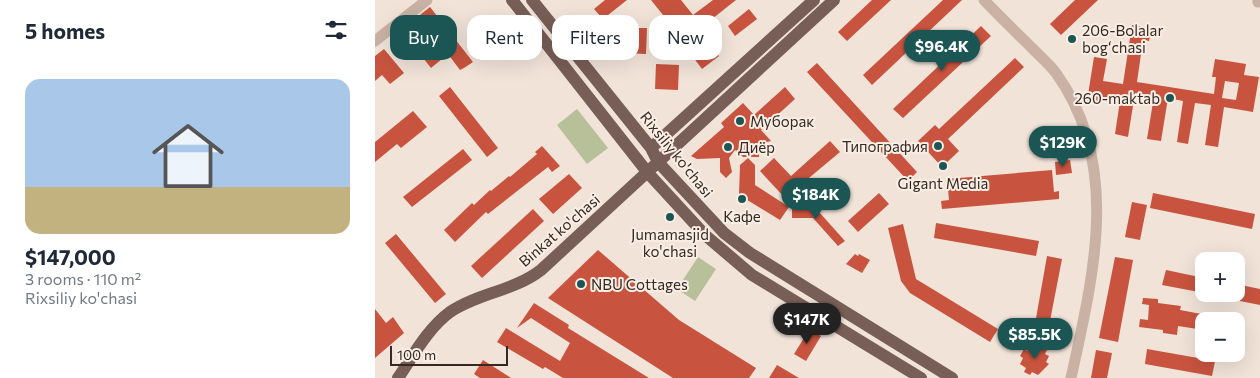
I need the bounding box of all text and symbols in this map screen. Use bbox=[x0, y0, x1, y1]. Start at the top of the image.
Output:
chip: Buy bbox=[390, 15, 457, 60]
chip: Rent bbox=[467, 15, 542, 60]
chip: Filters bbox=[552, 15, 639, 60]
chip: New bbox=[649, 15, 722, 60]
icon: filters bbox=[322, 16, 350, 44]
text: 5 homes bbox=[25, 18, 105, 43]
place label: 206-Bolalar bogʻchasi bbox=[1082, 21, 1163, 56]
pin: $96.4K bbox=[901, 30, 983, 72]
marker: 206-Bolalar bogʻchasi bbox=[1066, 33, 1078, 45]
text: $96.4K bbox=[915, 36, 969, 55]
place label: 260-maktab bbox=[1075, 89, 1160, 107]
marker: 260-maktab bbox=[1164, 92, 1176, 104]
street label: Rixsiliy ko'chasi bbox=[637, 107, 717, 201]
icon: home bbox=[143, 111, 233, 201]
place label: Муборак bbox=[750, 112, 814, 130]
marker: Муборак bbox=[734, 115, 746, 127]
pin: $129K bbox=[1028, 126, 1098, 168]
text: $129K bbox=[1040, 132, 1086, 151]
place label: Типография bbox=[842, 137, 928, 155]
place label: Диёр bbox=[738, 138, 775, 156]
marker: Типография bbox=[932, 140, 944, 152]
marker: Диёр bbox=[722, 141, 734, 153]
marker: Gigant Media bbox=[937, 160, 949, 172]
place label: Gigant Media bbox=[898, 174, 988, 192]
pin: $184K bbox=[781, 178, 851, 220]
text: $184K bbox=[792, 184, 840, 203]
street label: Binkat ko'chasi bbox=[515, 190, 603, 270]
marker: Кафе bbox=[736, 193, 748, 205]
place label: Кафе bbox=[723, 207, 761, 225]
marker: Jumamasjid ko'chasi bbox=[664, 211, 676, 223]
place label: Jumamasjid ko'chasi bbox=[631, 225, 709, 260]
text: $147,000 bbox=[25, 244, 116, 269]
map controls bbox=[1195, 252, 1245, 362]
button: + bbox=[1195, 252, 1245, 302]
text: 3 rooms · 110 m² bbox=[25, 269, 141, 288]
place label: NBU Cottages bbox=[591, 275, 688, 293]
marker: NBU Cottages bbox=[575, 278, 587, 290]
text: Rixsiliy ko'chasi bbox=[25, 288, 137, 307]
pin: $147K bbox=[772, 302, 842, 345]
text: $147K bbox=[784, 309, 830, 328]
button: − bbox=[1195, 312, 1245, 362]
pin: $85.5K bbox=[994, 318, 1076, 360]
text: $85.5K bbox=[1009, 324, 1061, 343]
scale bar bbox=[390, 343, 507, 366]
text: 100 m bbox=[397, 346, 436, 363]

